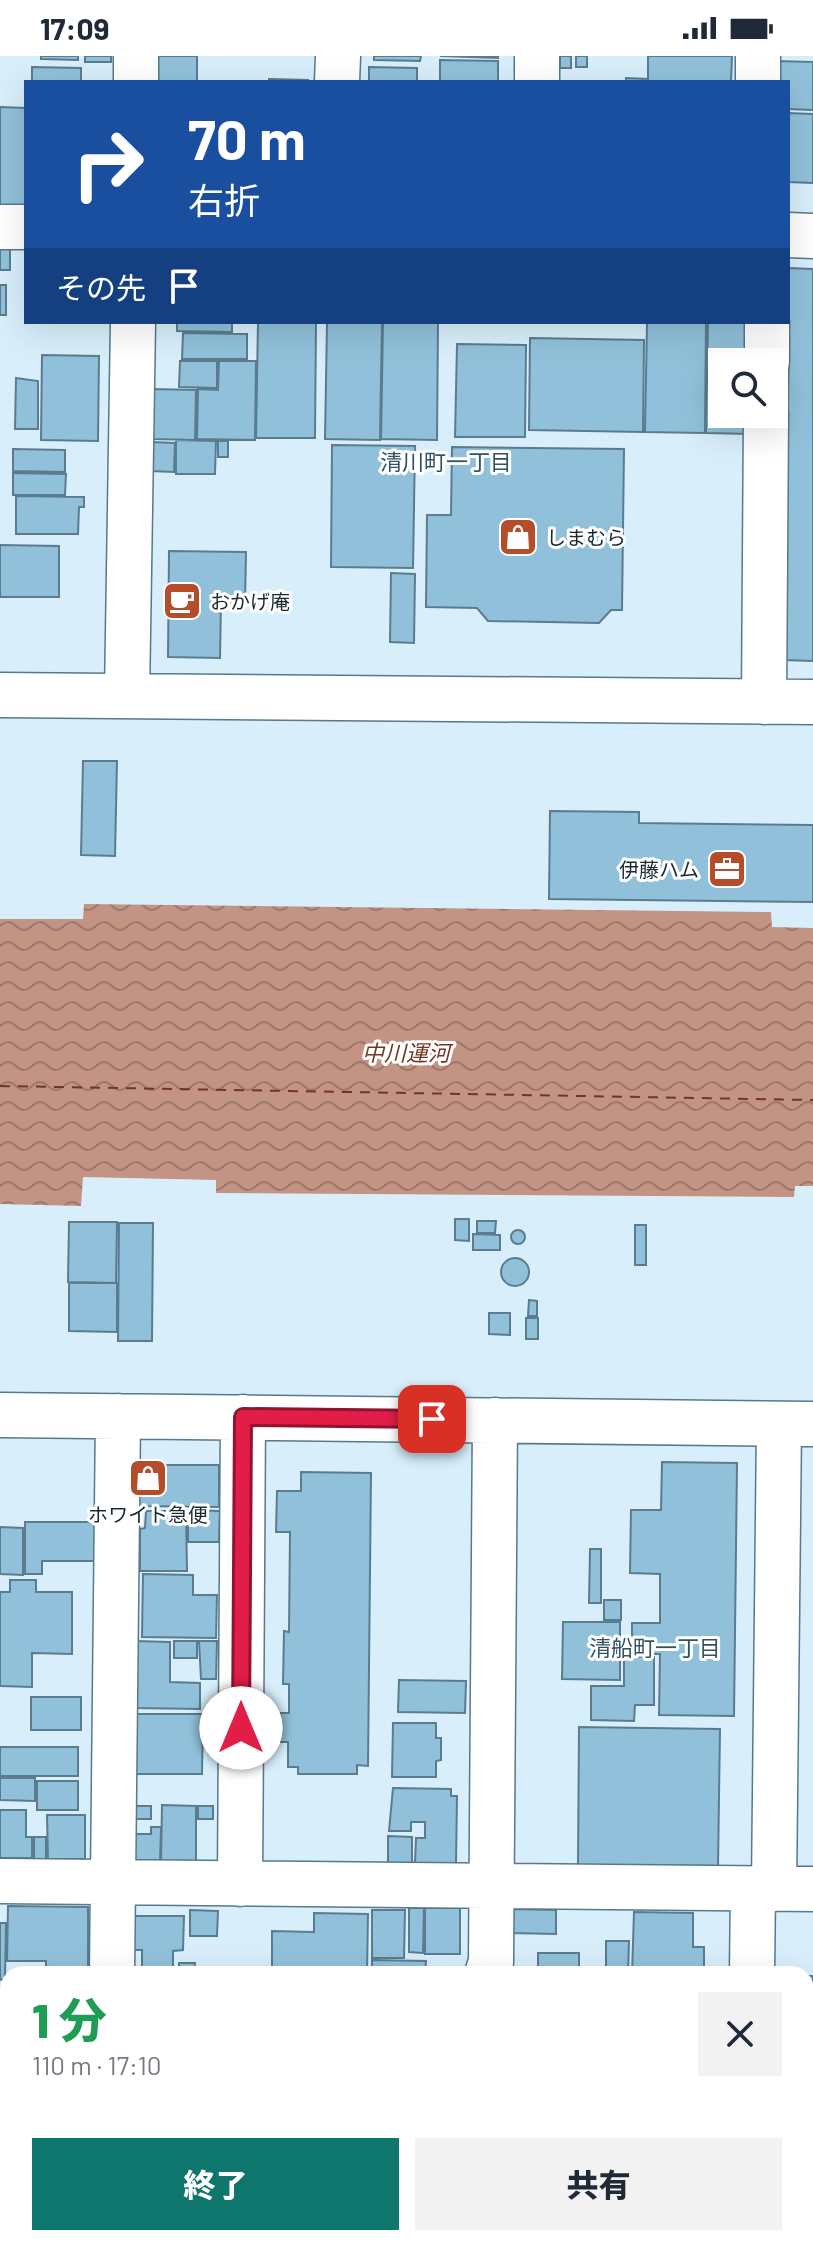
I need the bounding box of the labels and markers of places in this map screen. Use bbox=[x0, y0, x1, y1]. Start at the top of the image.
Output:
shop icon: しまむら bbox=[497, 516, 539, 558]
place label: しまむら bbox=[546, 525, 626, 549]
cafe icon: おかげ庵 bbox=[161, 580, 203, 622]
place label: おかげ庵 bbox=[210, 589, 290, 613]
office icon: 伊藤ハム bbox=[706, 848, 748, 890]
place label: 伊藤ハム bbox=[619, 857, 699, 881]
pin bbox=[398, 1385, 466, 1453]
shop icon: ホワイト急便 bbox=[127, 1457, 169, 1499]
place label: ホワイト急便 bbox=[88, 1502, 208, 1526]

